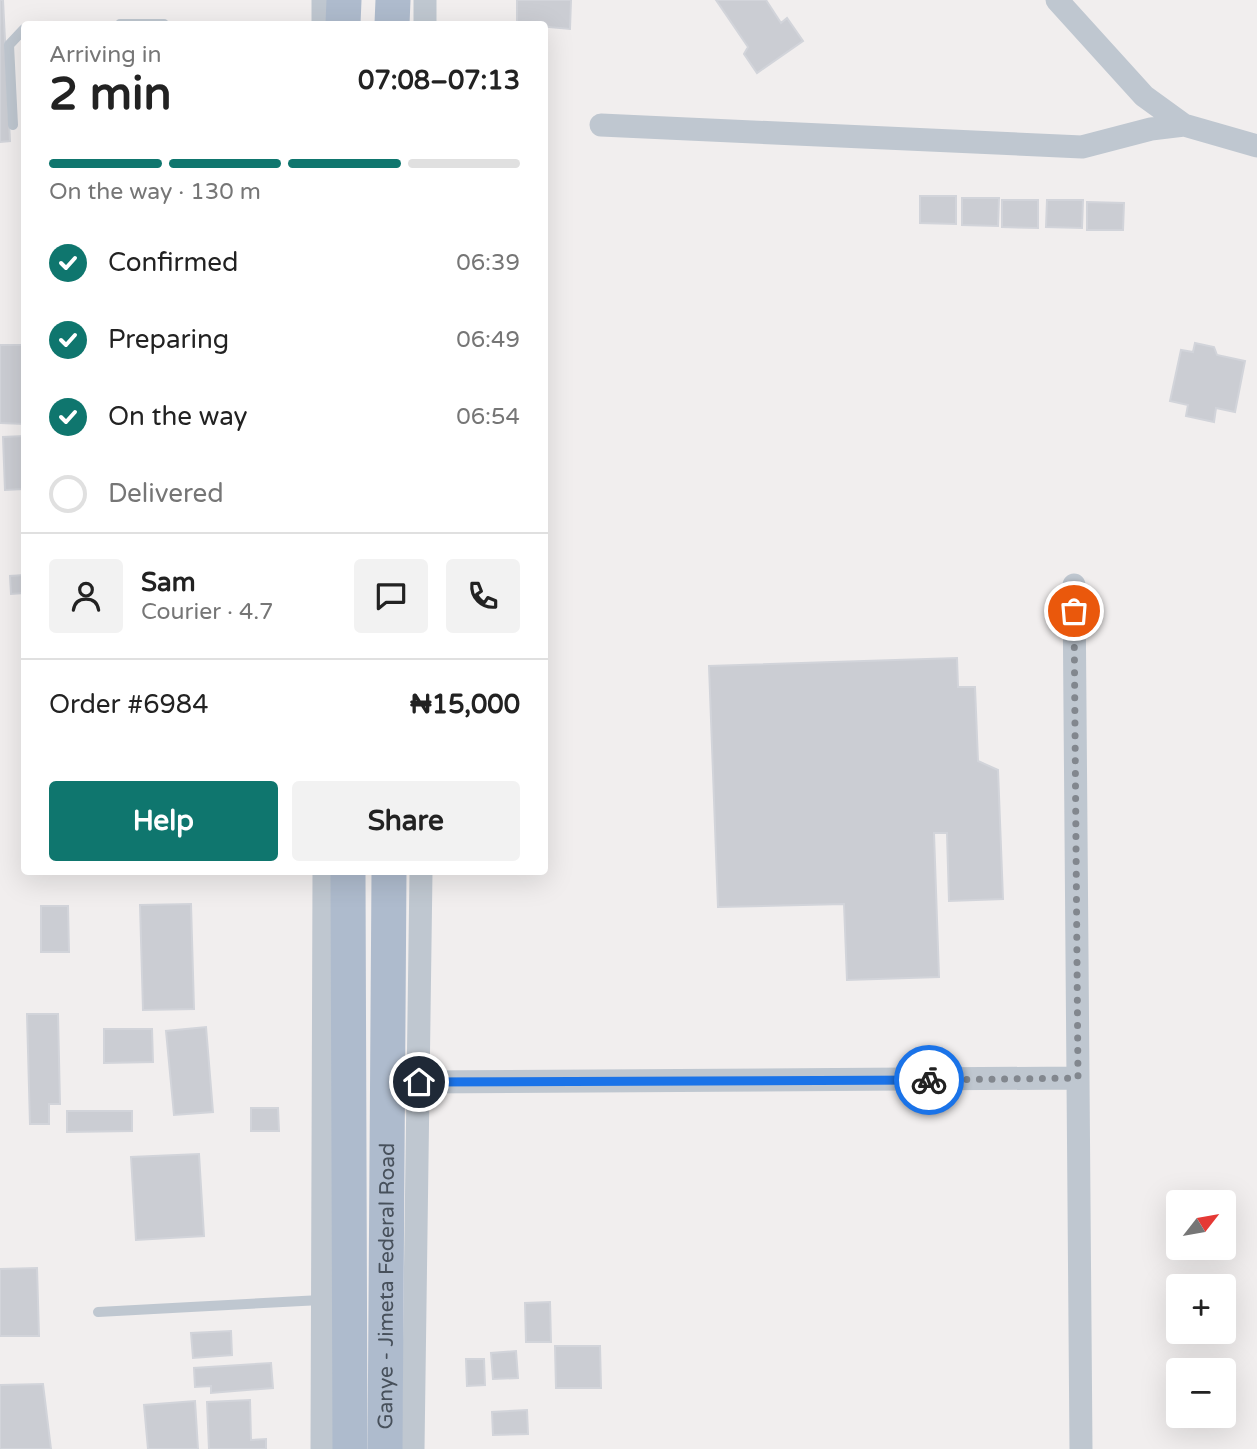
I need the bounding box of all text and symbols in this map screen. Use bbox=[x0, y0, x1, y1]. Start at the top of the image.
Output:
text: Arriving in bbox=[49, 41, 162, 69]
text: 07:08–07:13 bbox=[358, 65, 520, 96]
text: 2 min bbox=[49, 67, 172, 122]
text: On the way · 130 m bbox=[49, 178, 261, 206]
icon: check bbox=[49, 244, 87, 282]
text: Confirmed bbox=[108, 247, 238, 278]
text: 06:39 bbox=[456, 249, 520, 277]
icon: check bbox=[49, 321, 87, 359]
text: Preparing bbox=[108, 324, 229, 355]
text: 06:49 bbox=[456, 326, 520, 354]
icon: check bbox=[49, 398, 87, 436]
text: On the way bbox=[108, 401, 248, 432]
text: 06:54 bbox=[456, 403, 520, 431]
text: Delivered bbox=[108, 478, 224, 509]
button: person bbox=[49, 559, 123, 633]
button: chat bbox=[354, 559, 428, 633]
button: phone bbox=[446, 559, 520, 633]
text: Sam bbox=[141, 567, 196, 598]
pin bbox=[1044, 581, 1104, 641]
icon: bag bbox=[1055, 592, 1093, 630]
text: Courier · 4.7 bbox=[141, 598, 274, 626]
text: Order #6984 bbox=[49, 689, 209, 720]
text: ₦15,000 bbox=[410, 689, 520, 720]
button: Help bbox=[49, 781, 278, 861]
button: Share bbox=[292, 781, 520, 861]
courier bbox=[894, 1045, 964, 1115]
pin bbox=[389, 1052, 449, 1112]
icon: bike bbox=[910, 1061, 948, 1099]
icon: home bbox=[400, 1063, 438, 1101]
street label: Ganye - Jimeta Federal Road bbox=[373, 1143, 400, 1429]
north arrow bbox=[1166, 1190, 1236, 1260]
map controls bbox=[1166, 1190, 1236, 1428]
button: + bbox=[1166, 1274, 1236, 1344]
button: − bbox=[1166, 1358, 1236, 1428]

